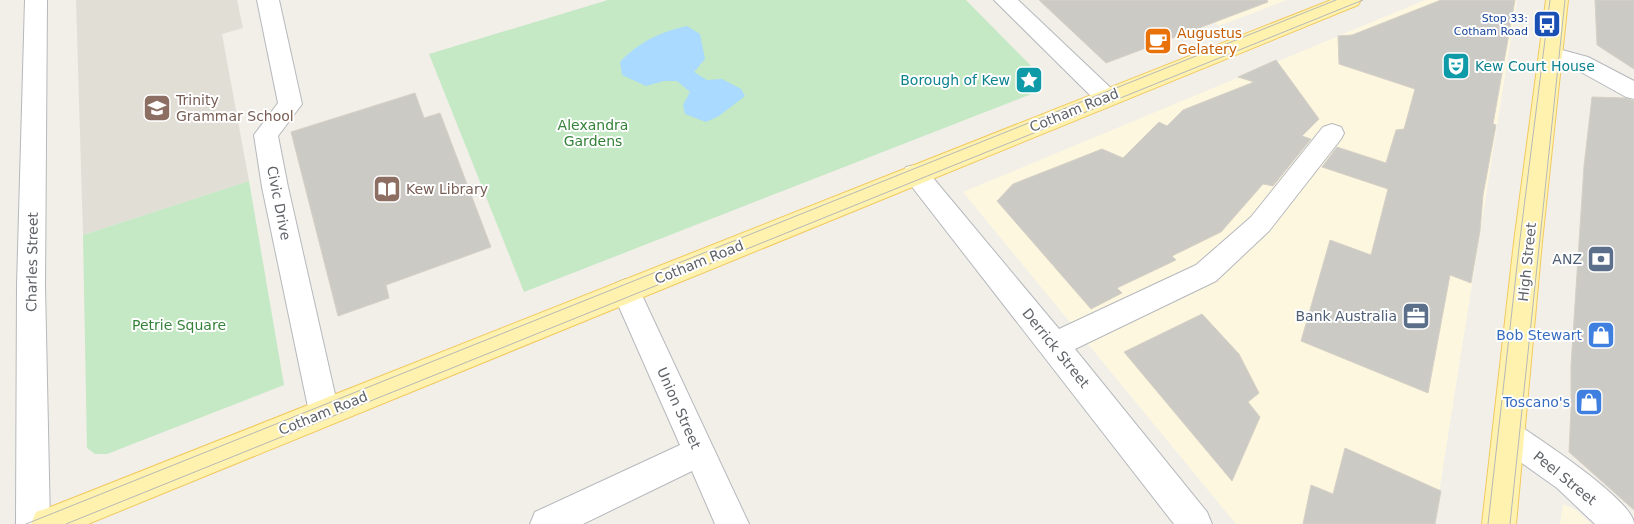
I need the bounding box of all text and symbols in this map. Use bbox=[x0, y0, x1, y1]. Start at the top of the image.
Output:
bus stop icon: Stop 33: Cotham Road bbox=[1532, 9, 1562, 39]
place label: Stop 33: Cotham Road bbox=[1454, 12, 1528, 38]
place label: Augustus Gelatery bbox=[1177, 25, 1242, 57]
cafe icon: Augustus Gelatery bbox=[1143, 26, 1173, 56]
theatre icon: Kew Court House bbox=[1441, 51, 1471, 81]
place label: Kew Court House bbox=[1475, 58, 1595, 74]
place icon: Borough of Kew bbox=[1014, 65, 1044, 95]
place label: Borough of Kew bbox=[900, 72, 1010, 88]
street label: Cotham Road bbox=[1027, 85, 1121, 135]
place label: Trinity Grammar School bbox=[175, 92, 294, 124]
school or university icon: Trinity Grammar School bbox=[142, 93, 172, 123]
park label: Alexandra Gardens bbox=[558, 117, 628, 149]
street label: Civic Drive bbox=[264, 165, 294, 241]
library icon: Kew Library bbox=[372, 174, 402, 204]
place label: Kew Library bbox=[406, 181, 488, 197]
street label: Charles Street bbox=[23, 211, 41, 312]
street label: High Street bbox=[1515, 221, 1539, 302]
street label: Cotham Road bbox=[652, 237, 746, 287]
bank icon: ANZ bbox=[1586, 244, 1616, 274]
place label: ANZ bbox=[1552, 251, 1582, 267]
office icon: Bank Australia bbox=[1401, 301, 1431, 331]
street label: Derrick Street bbox=[1019, 305, 1093, 391]
place label: Bank Australia bbox=[1295, 308, 1397, 324]
park label: Petrie Square bbox=[132, 317, 226, 333]
shop icon: Bob Stewart bbox=[1586, 320, 1616, 350]
place label: Bob Stewart bbox=[1496, 327, 1583, 343]
street label: Union Street bbox=[654, 365, 704, 452]
shop icon: Toscano's bbox=[1574, 387, 1604, 417]
street label: Cotham Road bbox=[276, 388, 370, 438]
place label: Toscano's bbox=[1502, 394, 1570, 410]
street label: Peel Street bbox=[1530, 448, 1600, 508]

